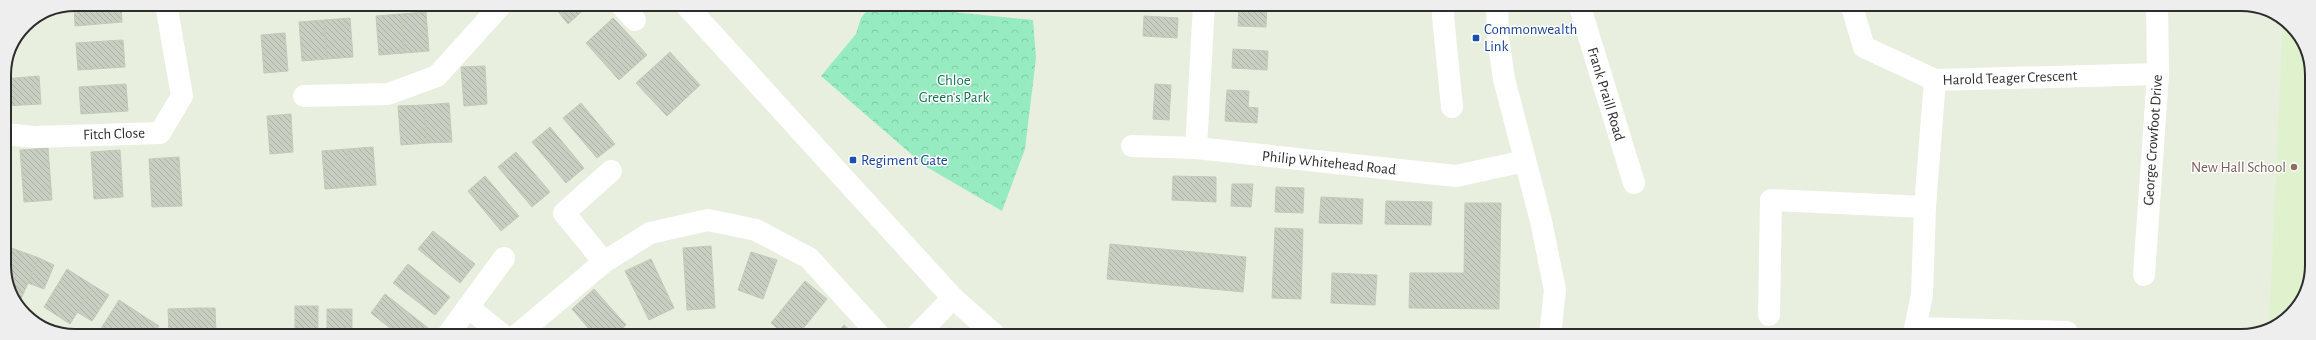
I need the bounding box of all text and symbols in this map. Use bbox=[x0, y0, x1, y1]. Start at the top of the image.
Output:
place label: Commonwealth Link bbox=[1484, 22, 1577, 54]
marker: Commonwealth Link bbox=[1471, 33, 1481, 43]
street label: Frank Praill Road bbox=[1585, 45, 1627, 143]
street label: Harold Teager Crescent bbox=[1942, 68, 2078, 88]
park label: Chloe Green's Park bbox=[919, 73, 989, 105]
street label: George Crowfoot Drive bbox=[2141, 74, 2165, 206]
street label: Fitch Close bbox=[83, 125, 145, 143]
street label: Philip Whitehead Road bbox=[1261, 149, 1397, 178]
place label: Regiment Gate bbox=[861, 153, 948, 168]
marker: Regiment Gate bbox=[848, 155, 858, 165]
place label: New Hall School bbox=[2191, 160, 2286, 175]
marker: New Hall School bbox=[2289, 162, 2299, 172]

